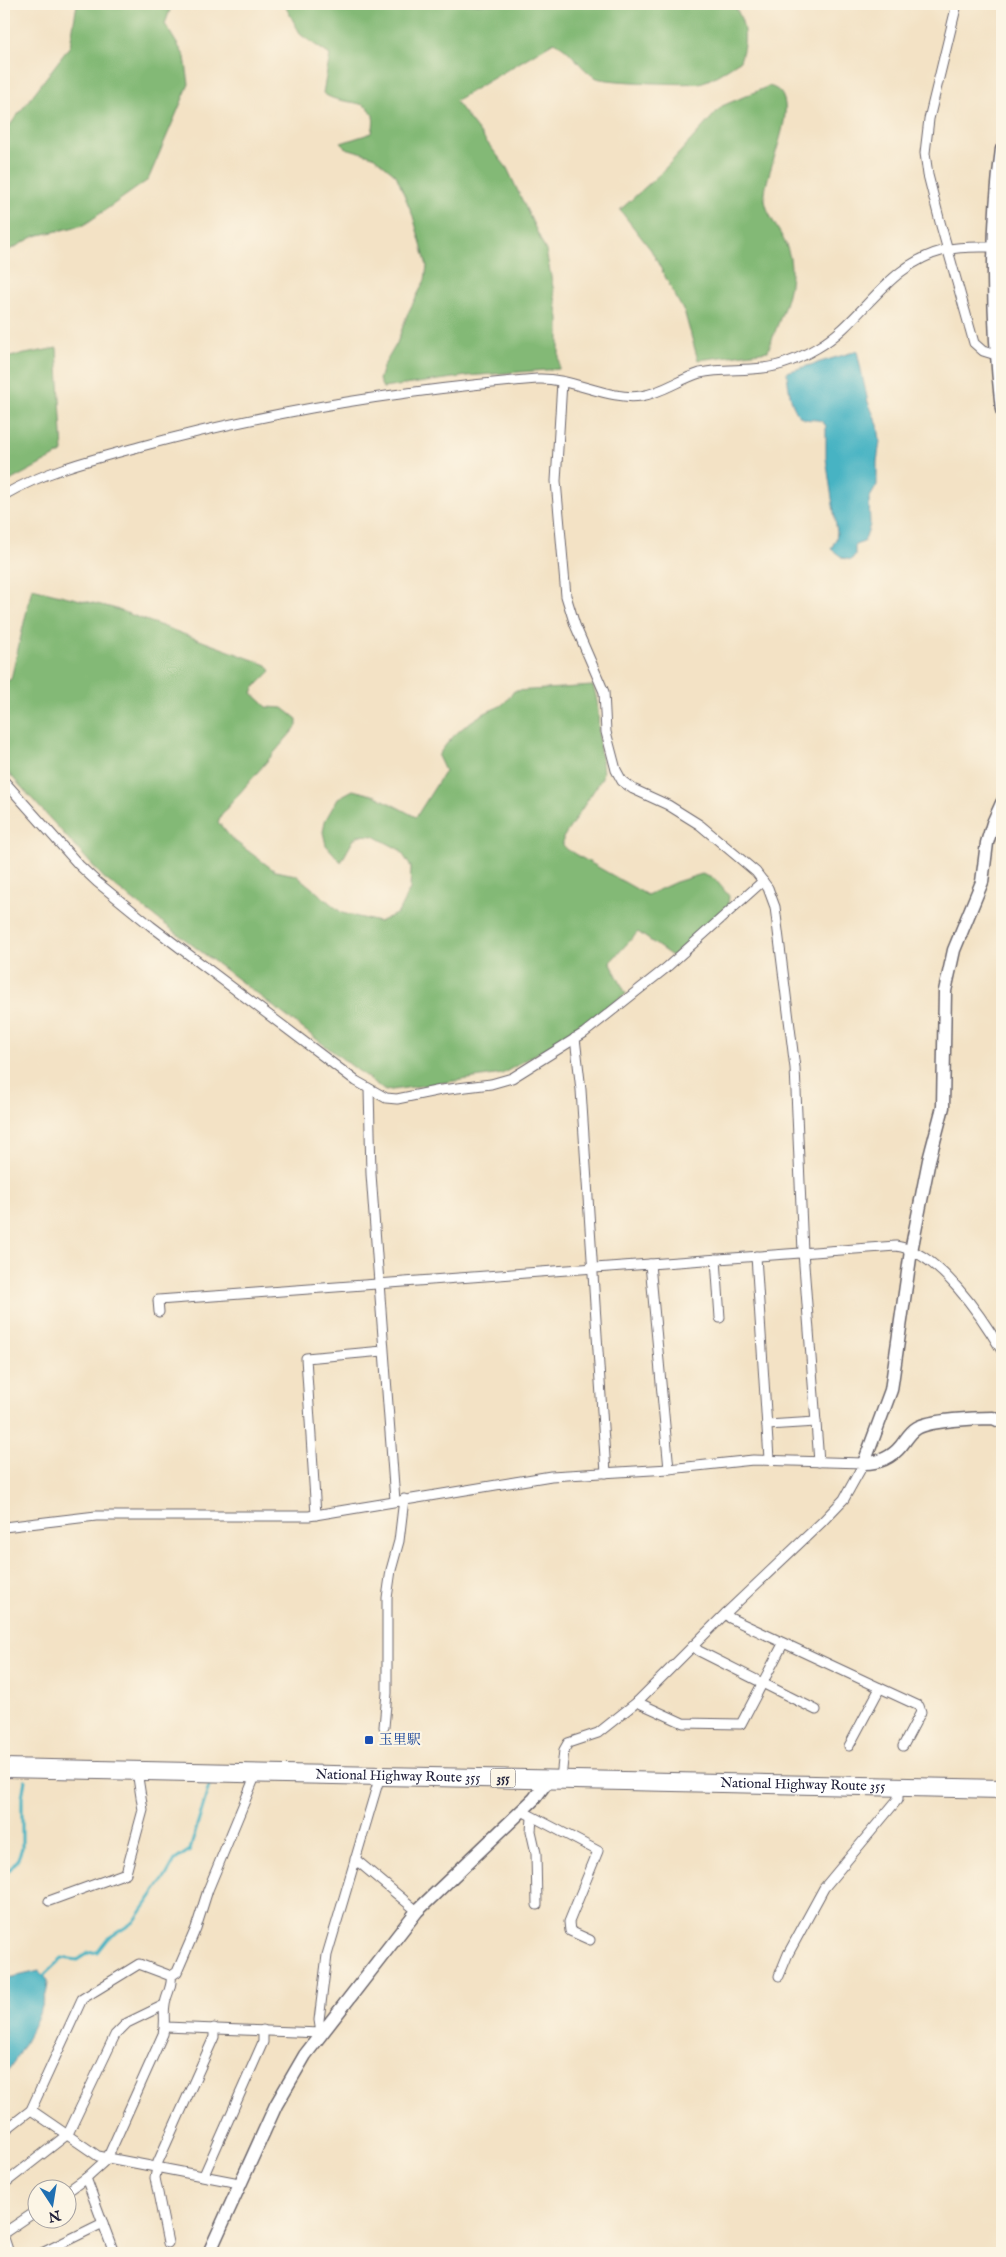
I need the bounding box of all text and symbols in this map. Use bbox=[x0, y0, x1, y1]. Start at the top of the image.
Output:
place label: 玉里駅 bbox=[379, 1731, 421, 1749]
marker: 玉里駅 bbox=[363, 1734, 375, 1746]
street label: National Highway Route 355 bbox=[315, 1766, 481, 1787]
road number: 355 bbox=[490, 1769, 516, 1788]
street label: National Highway Route 355 bbox=[720, 1774, 885, 1796]
north arrow bbox=[28, 2180, 78, 2230]
text: N bbox=[47, 2205, 63, 2226]

